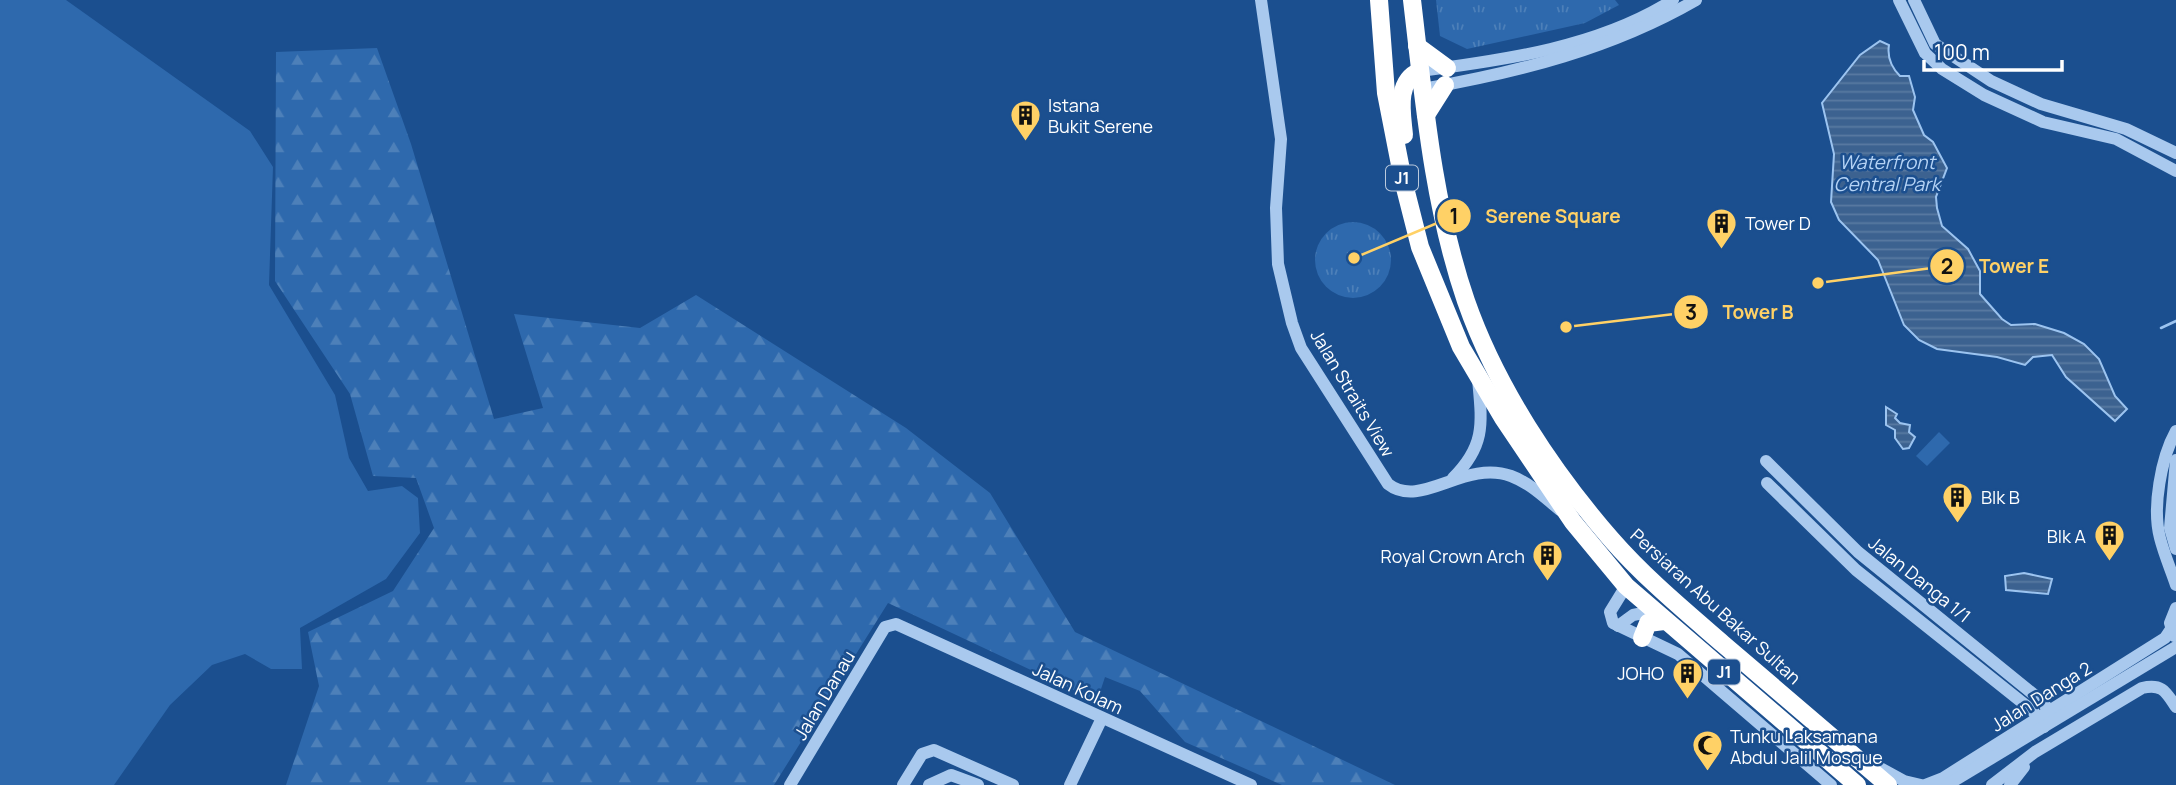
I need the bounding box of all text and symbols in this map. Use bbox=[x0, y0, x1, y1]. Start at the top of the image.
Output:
scale bar bbox=[1924, 28, 2062, 72]
text: 100 m bbox=[1934, 38, 1990, 66]
place label: Istana Bukit Serene bbox=[1048, 93, 1153, 138]
building icon: Istana Bukit Serene bbox=[1008, 98, 1042, 142]
water label: Waterfront Central Park bbox=[1834, 149, 1943, 197]
road number: J1 bbox=[1386, 166, 1418, 190]
callout: Serene Square bbox=[1436, 196, 1634, 236]
text: 1 bbox=[1449, 202, 1459, 230]
text: Serene Square bbox=[1485, 203, 1621, 229]
building icon: Tower D bbox=[1705, 206, 1739, 250]
place label: Tower D bbox=[1745, 211, 1811, 235]
callout: Tower E bbox=[1930, 246, 2063, 286]
text: 2 bbox=[1941, 252, 1953, 280]
text: Tower E bbox=[1979, 253, 2049, 279]
callout: Tower B bbox=[1673, 292, 1807, 332]
text: 3 bbox=[1685, 298, 1697, 326]
text: Tower B bbox=[1722, 299, 1794, 325]
street label: Jalan Straits View bbox=[1306, 325, 1401, 461]
building icon: Blk B bbox=[1941, 480, 1975, 524]
place label: Blk B bbox=[1981, 485, 2020, 509]
building icon: Blk A bbox=[2092, 519, 2126, 563]
street label: Persiaran Abu Bakar Sultan bbox=[1626, 523, 1806, 689]
place label: Blk A bbox=[2047, 524, 2087, 548]
street label: Jalan Danga 1/1 bbox=[1864, 530, 1976, 628]
building icon: Royal Crown Arch bbox=[1531, 539, 1565, 583]
place label: Royal Crown Arch bbox=[1380, 544, 1525, 568]
street label: Jalan Danau bbox=[788, 646, 860, 744]
building icon: JOHO bbox=[1670, 656, 1704, 700]
street label: Jalan Danga 2 bbox=[1986, 656, 2096, 736]
street label: Jalan Kolam bbox=[1029, 657, 1127, 719]
road number: J1 bbox=[1708, 660, 1740, 684]
place label: JOHO bbox=[1617, 661, 1664, 685]
place label: Tunku Laksamana Abdul Jalil Mosque bbox=[1730, 724, 1883, 769]
mosque icon: Tunku Laksamana Abdul Jalil Mosque bbox=[1690, 729, 1724, 773]

